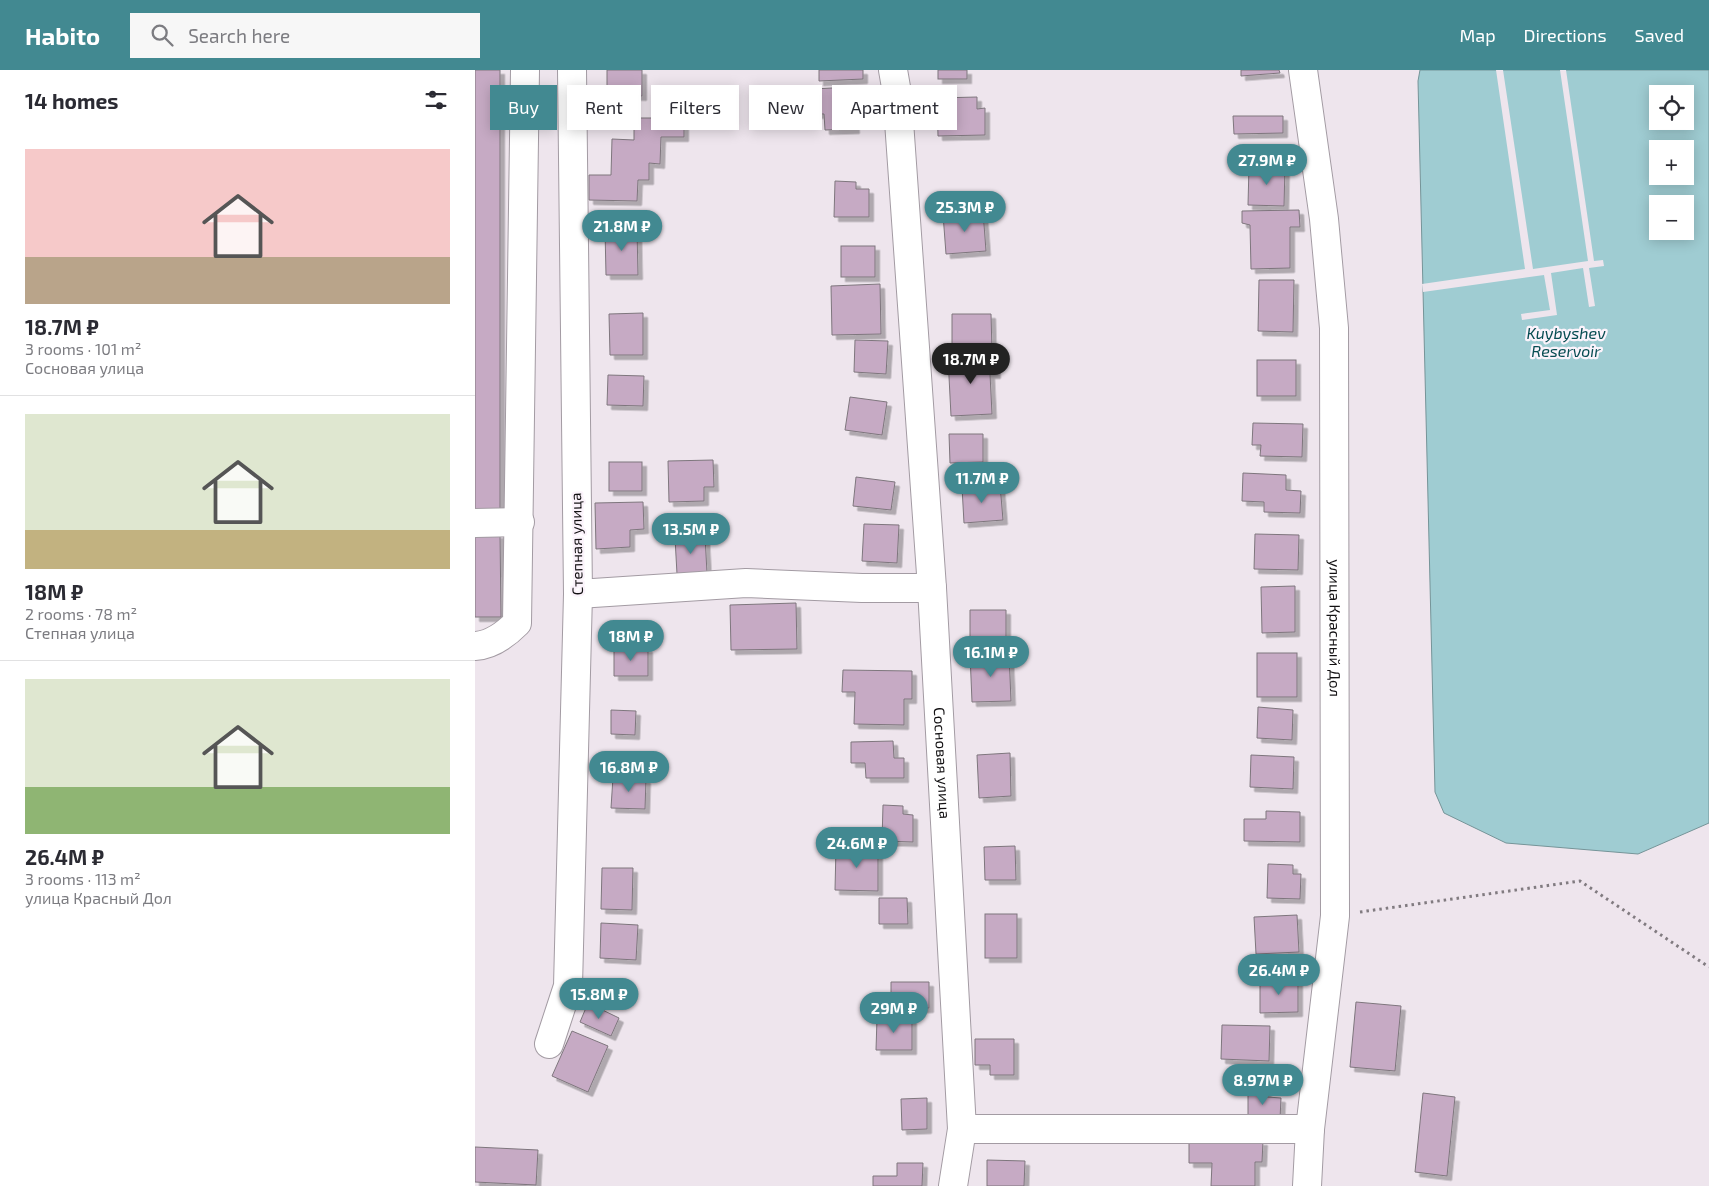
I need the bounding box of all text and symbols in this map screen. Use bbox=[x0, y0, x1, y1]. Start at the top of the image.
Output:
search box bbox=[130, 13, 480, 58]
text: Habito bbox=[25, 21, 100, 50]
icon: search bbox=[148, 21, 176, 49]
text: Search here bbox=[188, 24, 290, 47]
text: Map bbox=[1459, 24, 1496, 46]
text: Directions bbox=[1524, 24, 1607, 46]
text: Saved bbox=[1635, 24, 1684, 46]
chip: Buy bbox=[490, 85, 557, 130]
chip: Rent bbox=[567, 85, 641, 130]
chip: Filters bbox=[651, 85, 739, 130]
chip: New bbox=[749, 85, 822, 130]
chip: Apartment bbox=[832, 85, 957, 130]
map controls bbox=[1649, 85, 1694, 240]
button: locate bbox=[1649, 85, 1694, 130]
icon: filters bbox=[422, 86, 450, 114]
text: 14 homes bbox=[25, 88, 119, 113]
button: + bbox=[1649, 140, 1694, 185]
pin: 27.9M ₽ bbox=[1221, 144, 1313, 186]
text: 27.9M ₽ bbox=[1238, 150, 1296, 169]
icon: home bbox=[193, 181, 283, 271]
pin: 25.3M ₽ bbox=[919, 190, 1011, 233]
button: − bbox=[1649, 195, 1694, 240]
text: 25.3M ₽ bbox=[936, 197, 994, 216]
pin: 21.8M ₽ bbox=[576, 210, 668, 252]
text: 21.8M ₽ bbox=[593, 216, 651, 235]
text: 18.7M ₽ bbox=[25, 314, 99, 339]
water label: Kuybyshev Reservoir bbox=[1526, 323, 1606, 360]
text: 3 rooms · 101 m² bbox=[25, 339, 142, 358]
pin: 18.7M ₽ bbox=[925, 342, 1017, 385]
text: 18.7M ₽ bbox=[943, 349, 999, 368]
text: Сосновая улица bbox=[25, 358, 144, 377]
icon: home bbox=[193, 447, 283, 537]
pin: 11.7M ₽ bbox=[936, 462, 1028, 504]
text: 11.7M ₽ bbox=[955, 468, 1009, 487]
street label: Степная улица bbox=[566, 492, 587, 596]
pin: 13.5M ₽ bbox=[645, 512, 737, 555]
text: 13.5M ₽ bbox=[663, 519, 719, 538]
street label: улица Красный Дол bbox=[1325, 559, 1345, 697]
text: 18M ₽ bbox=[25, 579, 83, 604]
text: 2 rooms · 78 m² bbox=[25, 604, 137, 623]
pin: 18M ₽ bbox=[596, 620, 666, 662]
text: Степная улица bbox=[25, 623, 135, 642]
text: 18M ₽ bbox=[609, 626, 653, 645]
pin: 16.1M ₽ bbox=[945, 636, 1037, 678]
text: 16.1M ₽ bbox=[964, 642, 1018, 661]
street label: Сосновая улица bbox=[931, 707, 955, 819]
icon: home bbox=[193, 712, 283, 802]
pin: 16.8M ₽ bbox=[583, 750, 675, 793]
text: 16.8M ₽ bbox=[600, 757, 658, 776]
pin: 24.6M ₽ bbox=[811, 826, 903, 869]
text: 24.6M ₽ bbox=[827, 833, 887, 852]
text: 26.4M ₽ bbox=[25, 844, 104, 869]
text: 3 rooms · 113 m² bbox=[25, 869, 141, 888]
text: улица Красный Дол bbox=[25, 888, 172, 907]
pin: 26.4M ₽ bbox=[1233, 954, 1325, 996]
text: 26.4M ₽ bbox=[1249, 960, 1309, 979]
pin: 15.8M ₽ bbox=[553, 978, 645, 1020]
text: 15.8M ₽ bbox=[570, 984, 628, 1003]
pin: 29M ₽ bbox=[859, 992, 929, 1034]
text: 29M ₽ bbox=[871, 998, 917, 1017]
pin: 8.97M ₽ bbox=[1217, 1064, 1309, 1106]
text: 8.97M ₽ bbox=[1233, 1070, 1293, 1089]

